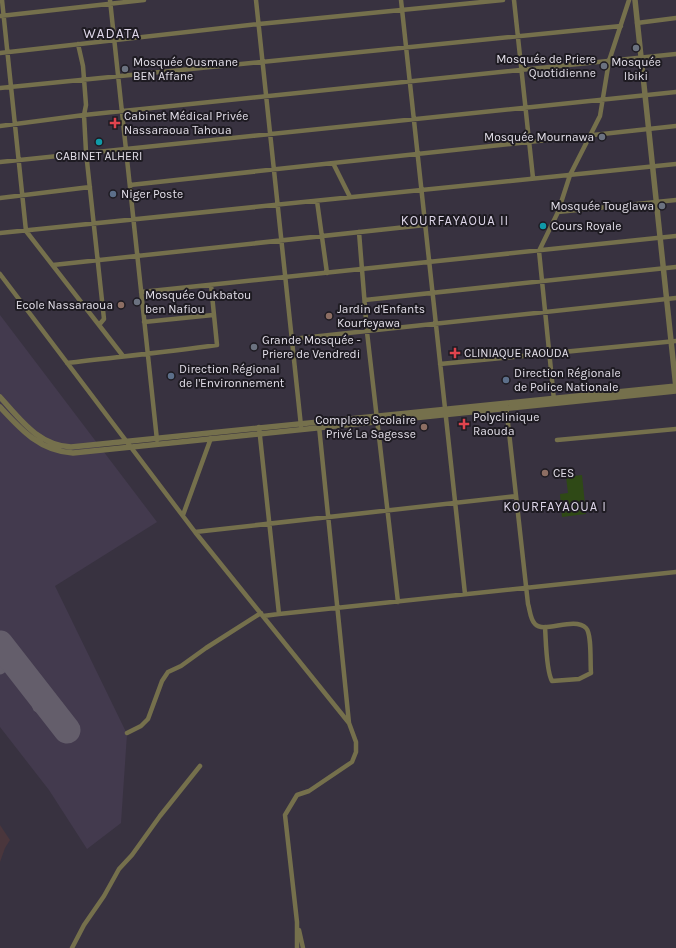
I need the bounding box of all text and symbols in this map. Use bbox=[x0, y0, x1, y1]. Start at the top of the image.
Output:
district label: WADATA bbox=[83, 25, 141, 42]
marker: Mosquée Ibiki bbox=[631, 43, 641, 53]
place label: Mosquée de Priere Quotidienne bbox=[496, 52, 596, 80]
place label: Mosquée Ousmane BEN Affane bbox=[133, 55, 238, 83]
place label: Mosquée Ibiki bbox=[611, 55, 661, 83]
marker: Mosquée de Priere Quotidienne bbox=[599, 61, 609, 71]
marker: Mosquée Ousmane BEN Affane bbox=[120, 64, 130, 74]
place label: Cabinet Médical Privée Nassaraoua Tahoua bbox=[124, 109, 248, 137]
marker: Cabinet Médical Privée Nassaraoua Tahoua bbox=[109, 117, 121, 129]
place label: Mosquée Mournawa bbox=[484, 130, 594, 144]
marker: Mosquée Mournawa bbox=[597, 132, 607, 142]
marker: CABINET ALHERI bbox=[94, 137, 104, 147]
place label: CABINET ALHERI bbox=[56, 149, 142, 163]
place label: Niger Poste bbox=[121, 187, 183, 201]
marker: Niger Poste bbox=[108, 189, 118, 199]
place label: Mosquée Touglawa bbox=[551, 199, 654, 213]
marker: Mosquée Touglawa bbox=[657, 201, 667, 211]
district label: KOURFAYAOUA II bbox=[401, 213, 509, 228]
place label: Cours Royale bbox=[551, 219, 621, 233]
marker: Cours Royale bbox=[538, 221, 548, 231]
place label: Mosquée Oukbatou ben Nafiou bbox=[145, 288, 251, 316]
marker: Mosquée Oukbatou ben Nafiou bbox=[132, 297, 142, 307]
place label: Ecole Nassaraoua bbox=[16, 298, 113, 312]
marker: Ecole Nassaraoua bbox=[116, 300, 126, 310]
place label: Jardin d'Enfants Kourfeyawa bbox=[337, 302, 425, 330]
marker: Jardin d'Enfants Kourfeyawa bbox=[324, 311, 334, 321]
place label: Grande Mosquée - Priere de Vendredi bbox=[262, 333, 361, 361]
marker: Grande Mosquée - Priere de Vendredi bbox=[249, 342, 259, 352]
place label: CLINIAQUE RAOUDA bbox=[464, 346, 569, 360]
marker: CLINIAQUE RAOUDA bbox=[449, 347, 461, 359]
place label: Direction Régional de l'Environnement bbox=[179, 362, 285, 390]
place label: Direction Régionale de Police Nationale bbox=[514, 366, 621, 394]
marker: Direction Régional de l'Environnement bbox=[166, 371, 176, 381]
marker: Direction Régionale de Police Nationale bbox=[501, 375, 511, 385]
place label: Polyclinique Raouda bbox=[473, 410, 540, 438]
place label: Complexe Scolaire Privé La Sagesse bbox=[315, 413, 416, 441]
marker: Polyclinique Raouda bbox=[458, 418, 470, 430]
marker: Complexe Scolaire Privé La Sagesse bbox=[419, 422, 429, 432]
place label: CES bbox=[553, 466, 574, 480]
marker: CES bbox=[540, 468, 550, 478]
district label: KOURFAYAOUA I bbox=[503, 499, 607, 514]

